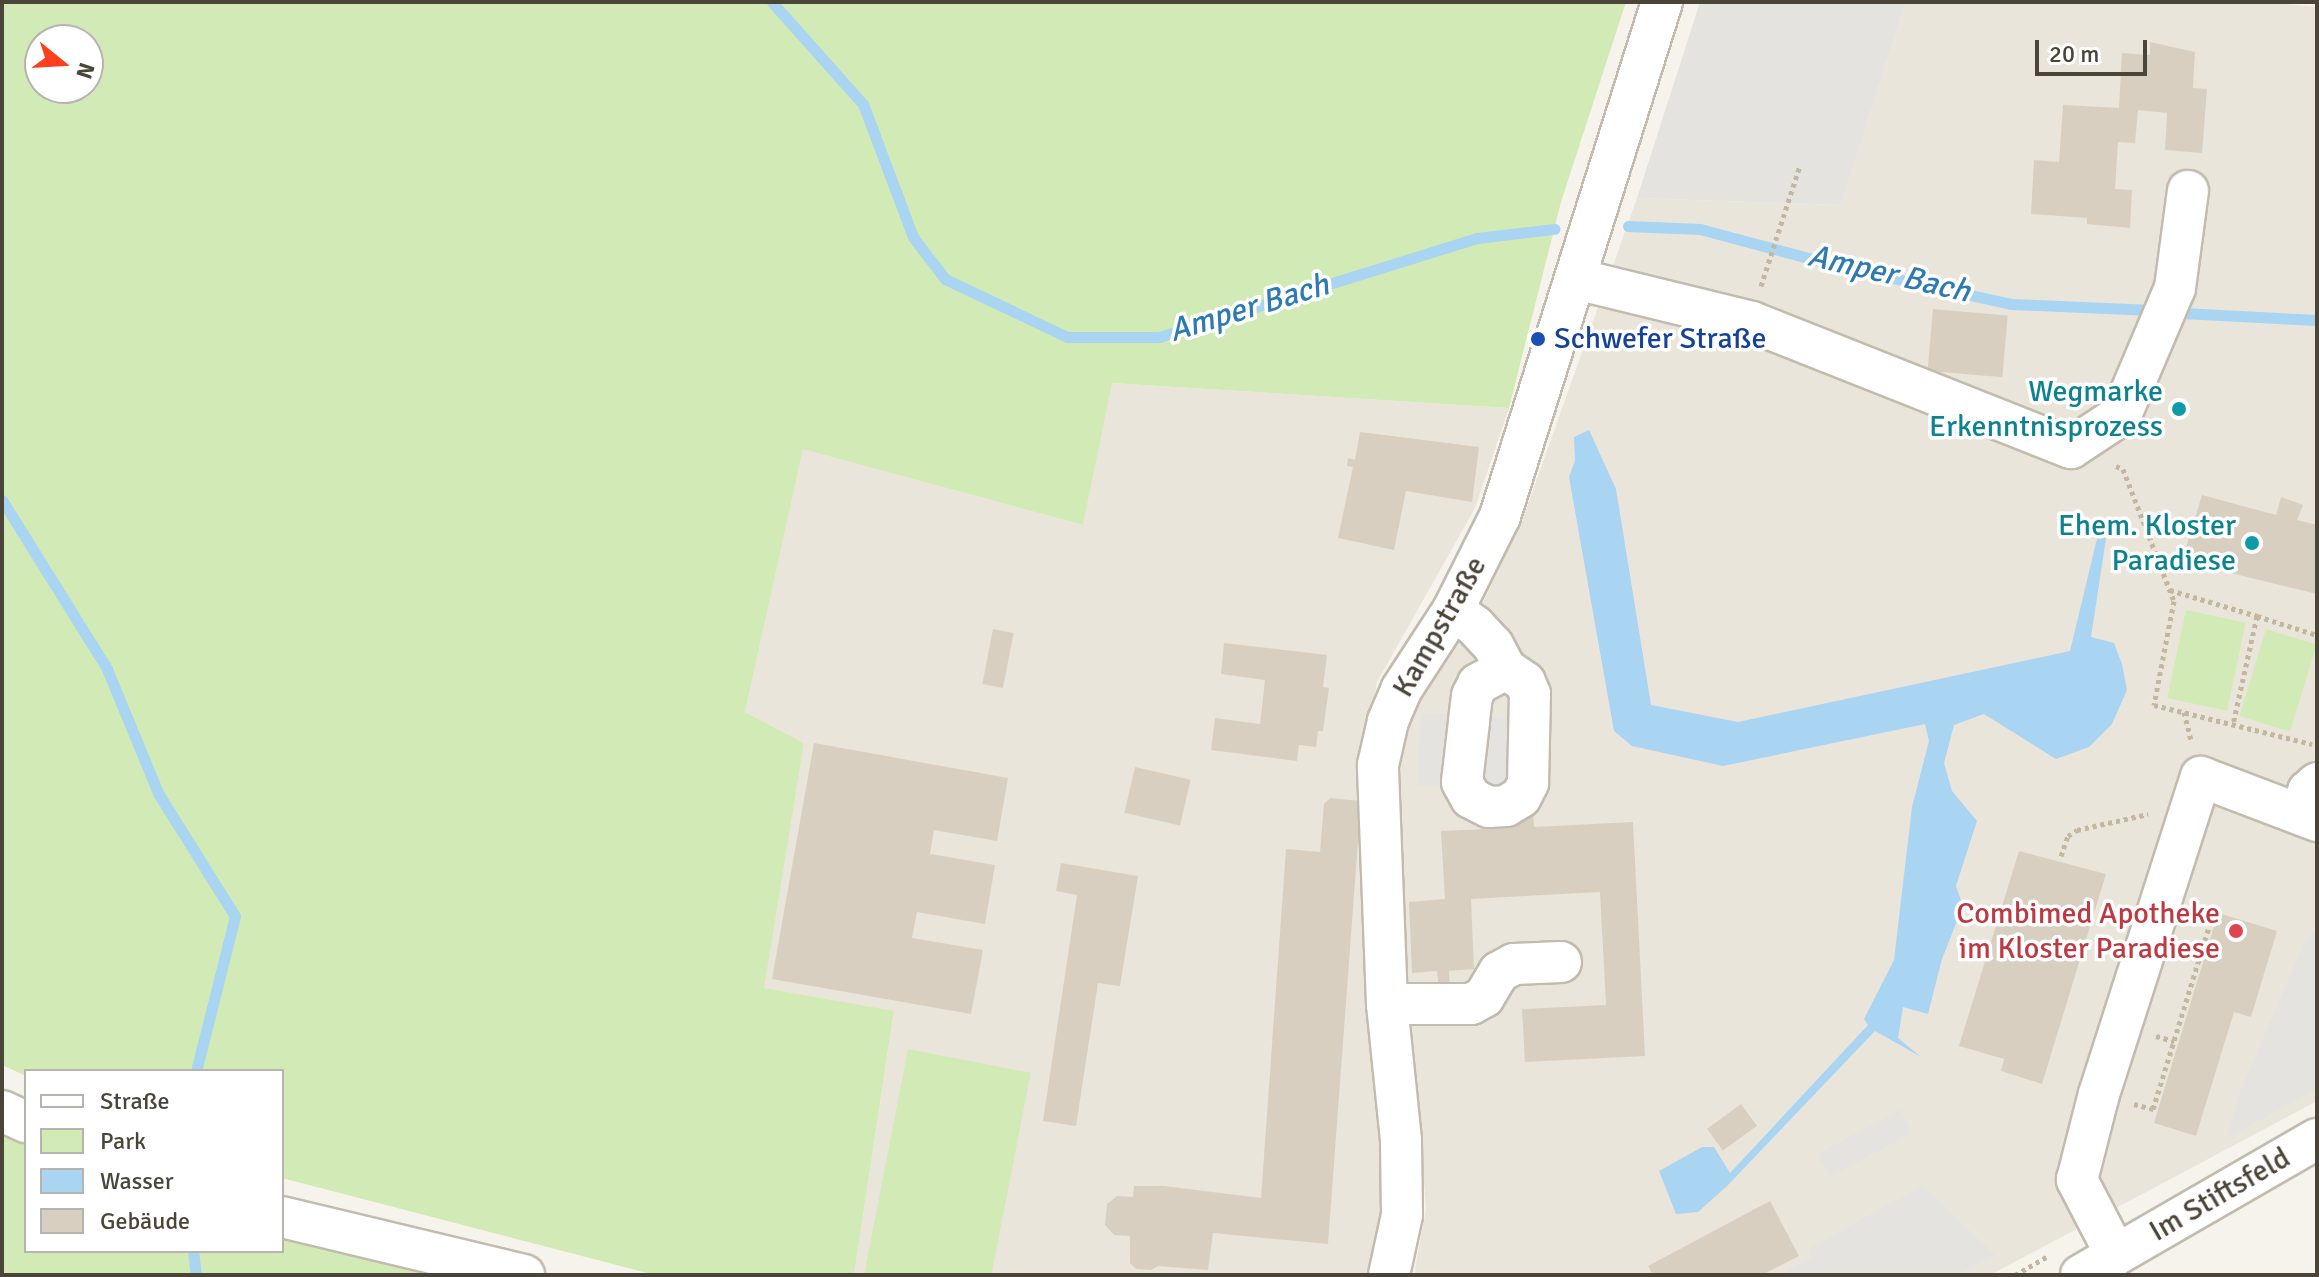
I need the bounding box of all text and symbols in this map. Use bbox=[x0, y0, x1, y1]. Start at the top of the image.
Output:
north arrow bbox=[24, 24, 104, 104]
scale bar bbox=[2039, 24, 2151, 74]
text: 20 m bbox=[2049, 39, 2099, 69]
text: N bbox=[70, 59, 101, 82]
water label: Amper Bach bbox=[1804, 237, 1974, 311]
water label: Amper Bach bbox=[1165, 266, 1333, 350]
place label: Schwefer Straße bbox=[1554, 321, 1766, 357]
marker: Schwefer Straße bbox=[1529, 330, 1547, 348]
place label: Wegmarke Erkenntnisprozess bbox=[1929, 374, 2163, 444]
marker: Wegmarke Erkenntnisprozess bbox=[2170, 400, 2188, 418]
place label: Ehem. Kloster Paradiese bbox=[2058, 508, 2236, 578]
marker: Ehem. Kloster Paradiese bbox=[2243, 534, 2261, 552]
street label: Kampstraße bbox=[1385, 550, 1495, 704]
place label: Combimed Apotheke im Kloster Paradiese bbox=[1956, 896, 2220, 966]
marker: Combimed Apotheke im Kloster Paradiese bbox=[2227, 922, 2245, 940]
legend bbox=[24, 1069, 284, 1253]
text: Straße bbox=[100, 1086, 170, 1116]
text: Park bbox=[100, 1126, 146, 1156]
street label: Im Stiftsfeld bbox=[2143, 1140, 2297, 1250]
text: Wasser bbox=[100, 1166, 174, 1196]
text: Gebäude bbox=[100, 1206, 190, 1236]

